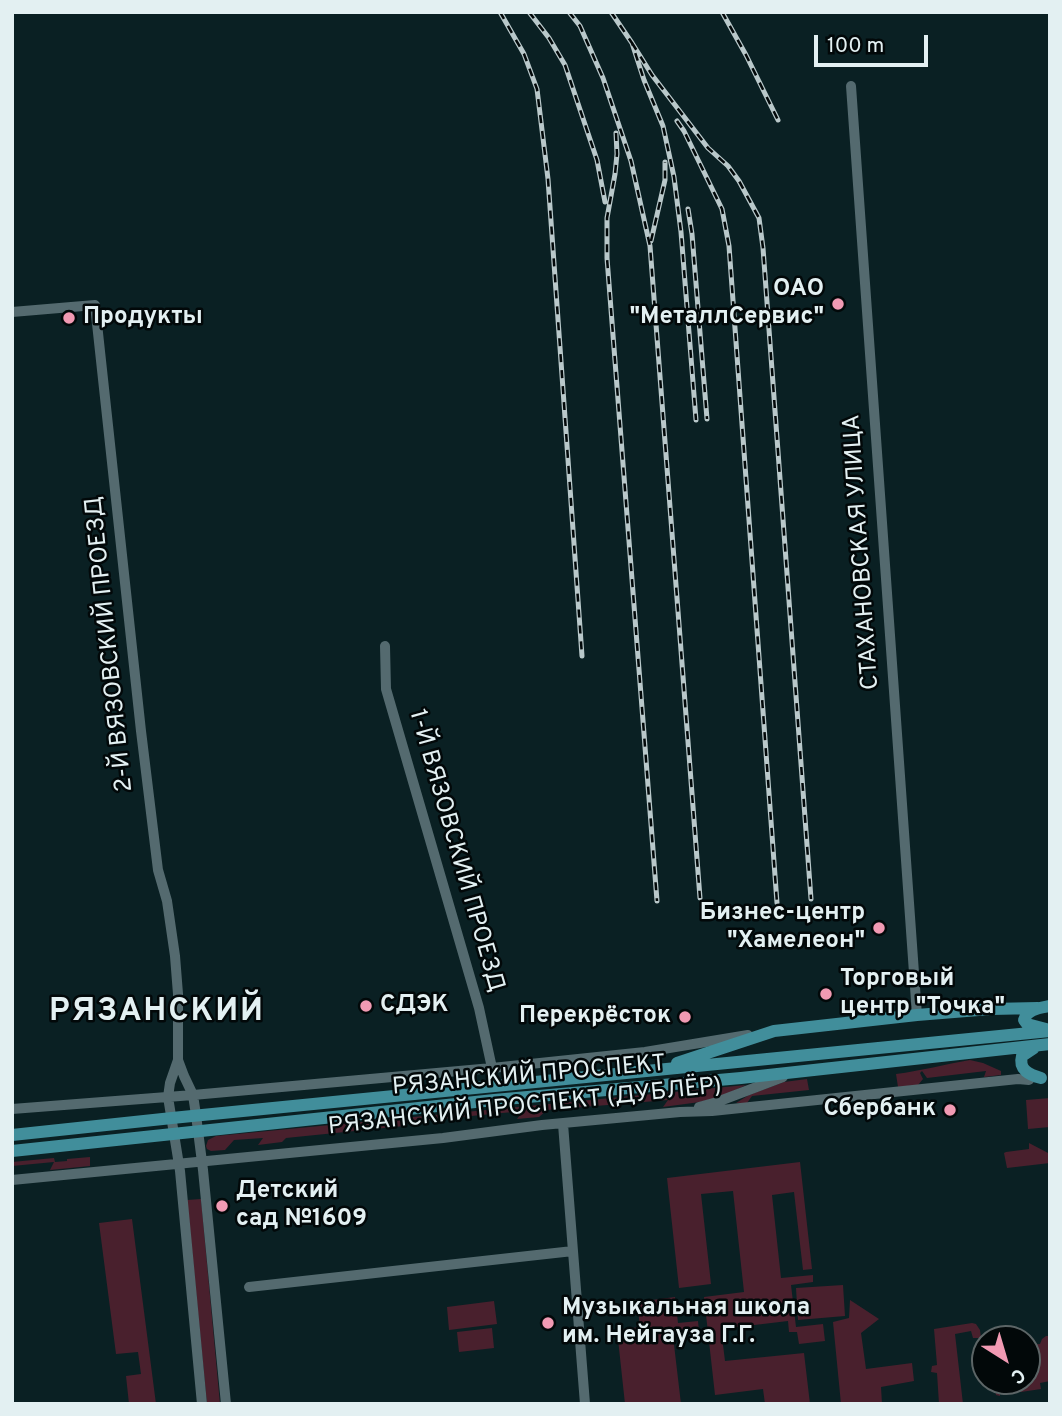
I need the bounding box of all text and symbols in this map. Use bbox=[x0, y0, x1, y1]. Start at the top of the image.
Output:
scale bar bbox=[817, 21, 931, 65]
text: 100 m bbox=[827, 33, 884, 60]
place label: ОАО "МеталлСервис" bbox=[629, 276, 824, 332]
marker: ОАО "МеталлСервис" bbox=[830, 296, 846, 312]
place label: Продукты bbox=[83, 304, 203, 332]
marker: Продукты bbox=[61, 310, 77, 326]
street label: СТАХАНОВСКАЯ УЛИЦА bbox=[839, 413, 887, 691]
street label: 2-Й ВЯЗОВСКИЙ ПРОЕЗД bbox=[81, 495, 141, 793]
street label: 1-Й ВЯЗОВСКИЙ ПРОЕЗД bbox=[401, 706, 509, 996]
place label: Бизнес-центр "Хамелеон" bbox=[700, 900, 865, 956]
marker: Бизнес-центр "Хамелеон" bbox=[871, 920, 887, 936]
place label: Торговый центр "Точка" bbox=[840, 966, 1005, 1022]
marker: Торговый центр "Точка" bbox=[818, 986, 834, 1002]
place label: СДЭК bbox=[380, 992, 448, 1020]
district label: РЯЗАНСКИЙ bbox=[50, 995, 264, 1033]
marker: СДЭК bbox=[358, 998, 374, 1014]
place label: Перекрёсток bbox=[519, 1003, 671, 1031]
marker: Перекрёсток bbox=[677, 1009, 693, 1025]
street label: РЯЗАНСКИЙ ПРОСПЕКТ bbox=[391, 1051, 667, 1103]
street label: РЯЗАНСКИЙ ПРОСПЕКТ (ДУБЛЁР) bbox=[327, 1073, 723, 1143]
place label: Сбербанк bbox=[823, 1096, 936, 1124]
marker: Сбербанк bbox=[942, 1102, 958, 1118]
place label: Детский сад №1609 bbox=[236, 1178, 367, 1234]
marker: Детский сад №1609 bbox=[214, 1198, 230, 1214]
place label: Музыкальная школа им. Нейгауза Г.Г. bbox=[562, 1295, 810, 1351]
marker: Музыкальная школа им. Нейгауза Г.Г. bbox=[540, 1315, 556, 1331]
north arrow bbox=[971, 1325, 1041, 1395]
text: С bbox=[1005, 1362, 1030, 1388]

